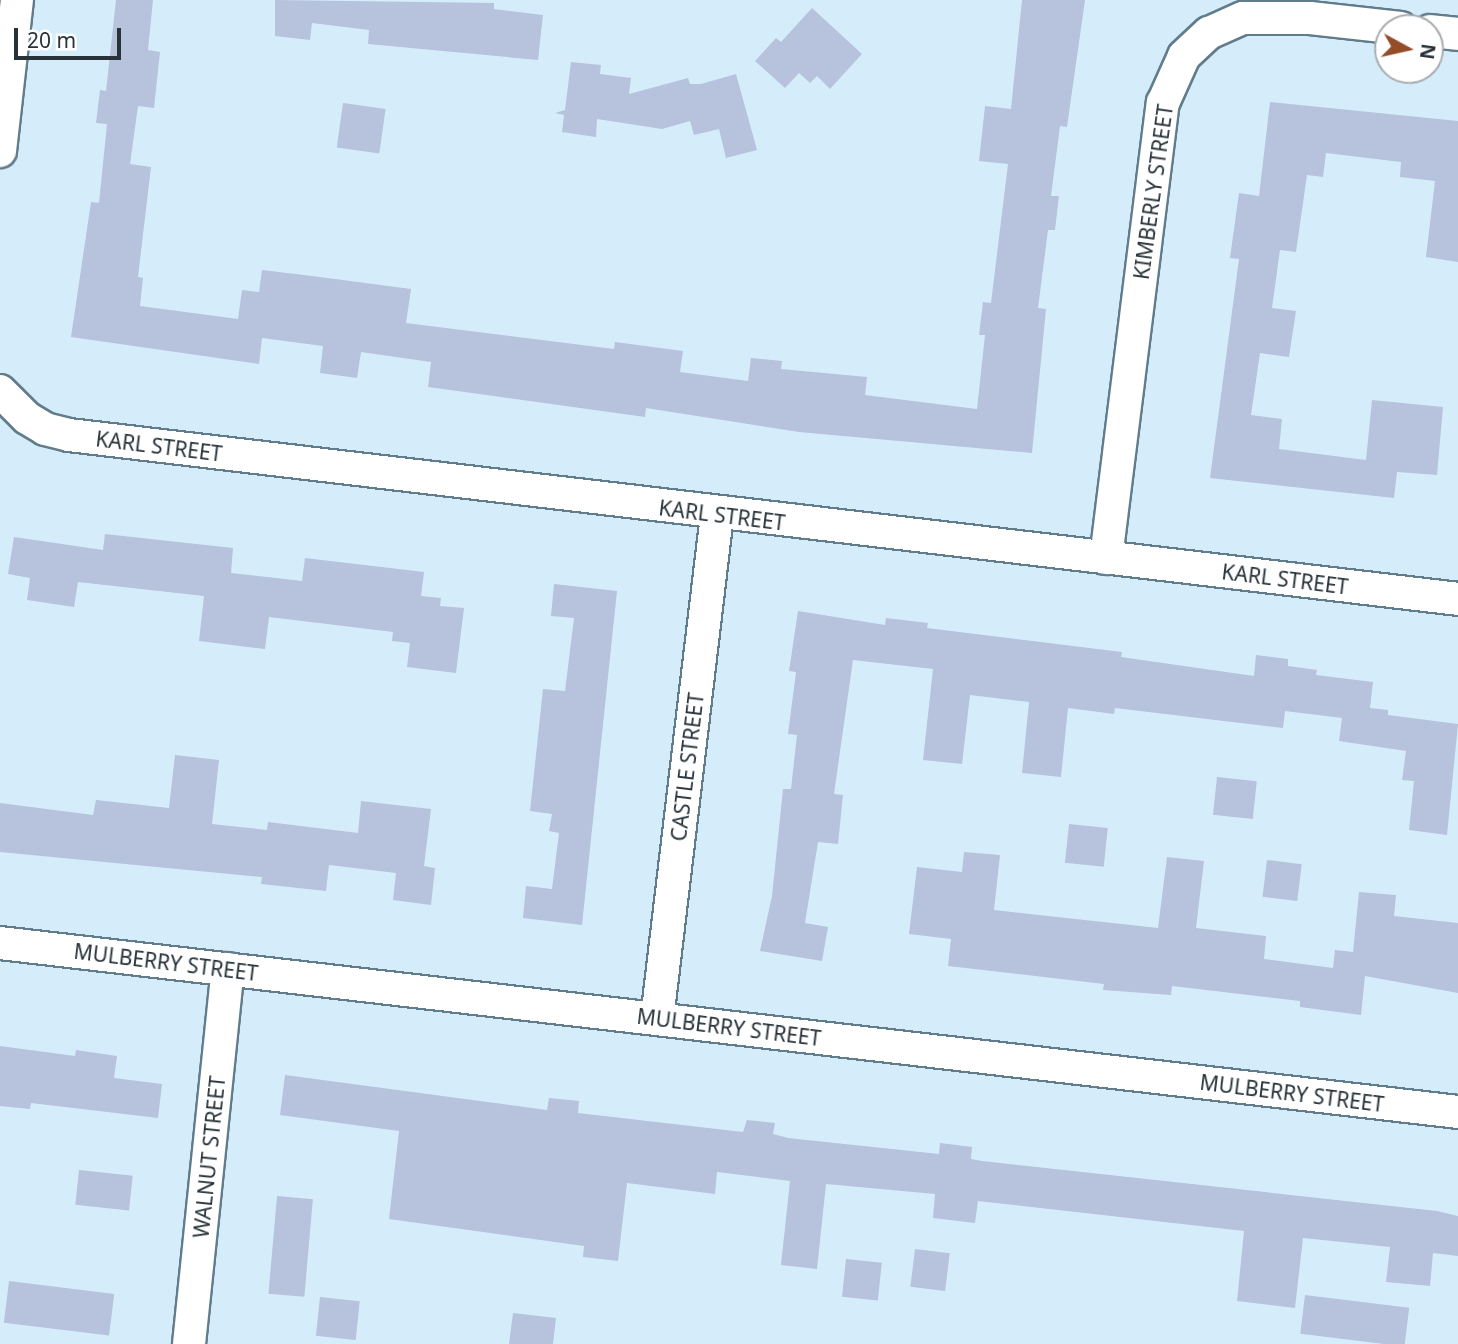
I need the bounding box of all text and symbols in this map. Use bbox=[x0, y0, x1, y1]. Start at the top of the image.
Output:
scale bar bbox=[18, 14, 124, 58]
north arrow bbox=[1374, 14, 1444, 84]
text: 20 m bbox=[27, 26, 76, 54]
text: N bbox=[1414, 42, 1442, 61]
street label: KIMBERLY STREET bbox=[1128, 103, 1178, 281]
street label: KARL STREET bbox=[94, 426, 224, 466]
street label: KARL STREET bbox=[657, 495, 787, 535]
street label: KARL STREET bbox=[1220, 559, 1350, 599]
street label: CASTLE STREET bbox=[665, 691, 709, 843]
street label: MULBERRY STREET bbox=[72, 938, 260, 986]
street label: MULBERRY STREET bbox=[635, 1003, 823, 1051]
street label: MULBERRY STREET bbox=[1198, 1069, 1386, 1117]
street label: WALNUT STREET bbox=[188, 1075, 230, 1239]

